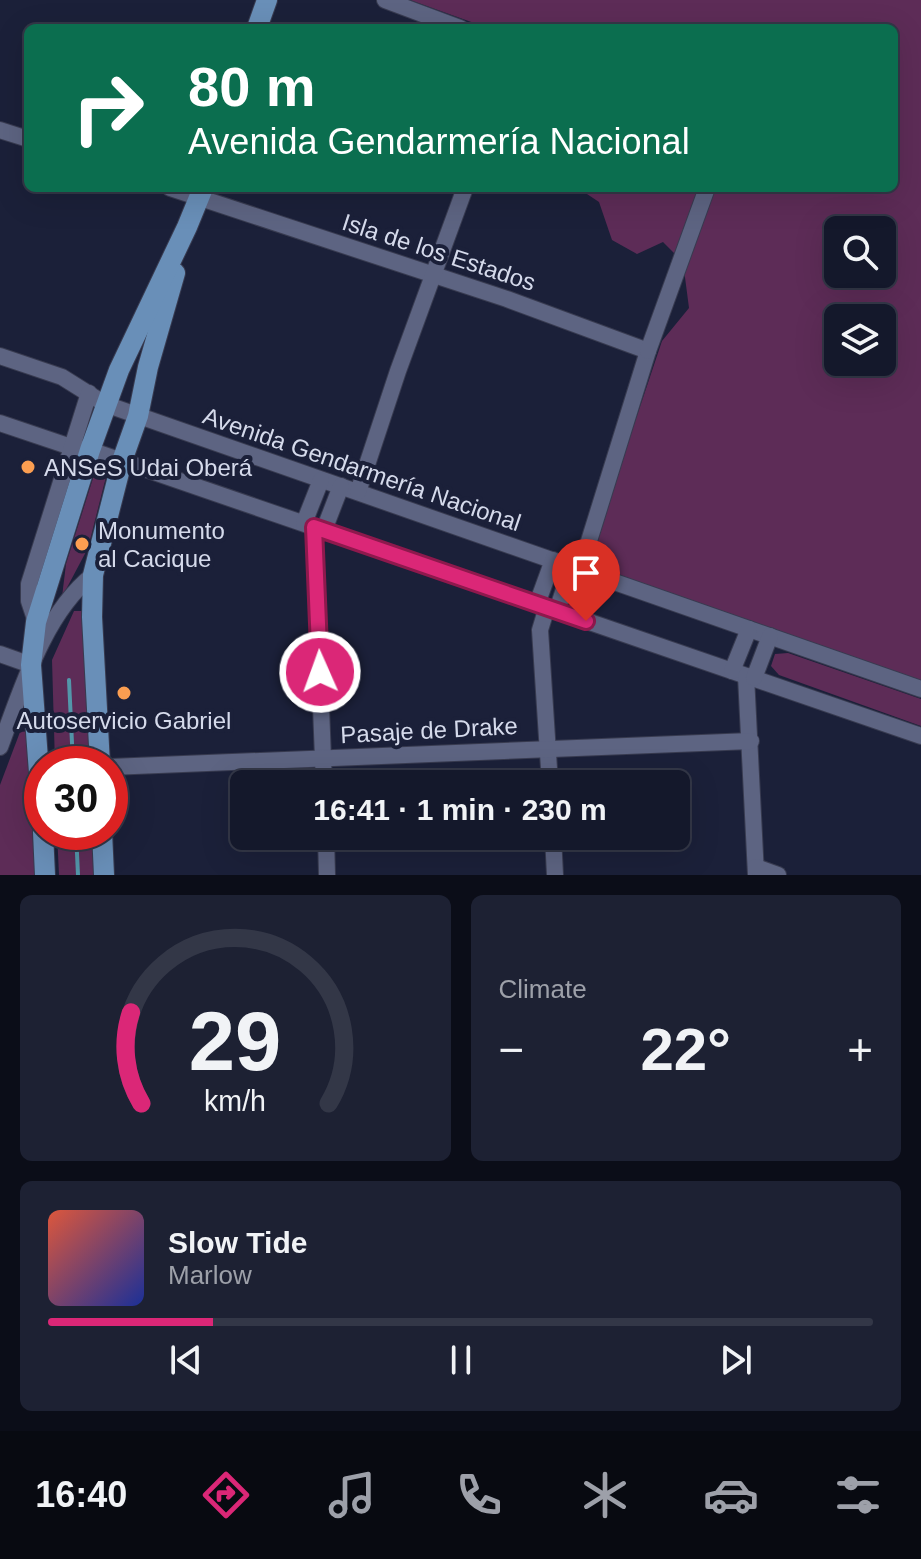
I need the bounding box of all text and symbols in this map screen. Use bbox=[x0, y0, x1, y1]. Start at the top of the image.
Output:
text: 80 m bbox=[188, 55, 316, 118]
icon: right bbox=[56, 56, 160, 160]
text: Avenida Gendarmería Nacional bbox=[188, 121, 690, 162]
street label: Isla de los Estados bbox=[339, 208, 539, 296]
map controls bbox=[824, 216, 896, 376]
button: search bbox=[824, 216, 896, 288]
button: layers bbox=[824, 304, 896, 376]
street label: Avenida Gendarmería Nacional bbox=[200, 402, 524, 536]
place label: ANSeS Udai Oberá bbox=[44, 454, 253, 481]
marker: ANSeS Udai Oberá bbox=[19, 458, 37, 476]
place label: Monumento al Cacique bbox=[98, 517, 225, 572]
marker: Monumento al Cacique bbox=[73, 535, 91, 553]
pin bbox=[552, 539, 620, 621]
icon: arrive bbox=[564, 551, 608, 595]
position arrow bbox=[278, 630, 362, 714]
marker: Autoservicio Gabriel bbox=[115, 684, 133, 702]
place label: Autoservicio Gabriel bbox=[17, 707, 231, 734]
street label: Pasaje de Drake bbox=[340, 712, 518, 748]
speed limit sign: 30 bbox=[24, 746, 128, 850]
text: 16:41 · 1 min · 230 m bbox=[313, 793, 607, 826]
text: Climate bbox=[499, 974, 587, 1004]
text: 29 bbox=[189, 995, 282, 1088]
text: 22° bbox=[640, 1016, 731, 1083]
text: − bbox=[499, 1025, 524, 1074]
text: + bbox=[847, 1025, 873, 1074]
text: km/h bbox=[204, 1085, 266, 1117]
text: Slow Tide bbox=[168, 1226, 307, 1259]
text: Marlow bbox=[168, 1260, 252, 1290]
icon: previous bbox=[164, 1338, 208, 1382]
icon: pause bbox=[439, 1338, 483, 1382]
icon: next bbox=[714, 1338, 758, 1382]
icon: directions bbox=[198, 1467, 254, 1523]
icon: music bbox=[324, 1467, 380, 1523]
icon: phone bbox=[451, 1467, 507, 1523]
icon: climate bbox=[577, 1467, 633, 1523]
icon: car bbox=[703, 1467, 759, 1523]
icon: filters bbox=[830, 1467, 886, 1523]
text: 16:40 bbox=[35, 1474, 127, 1515]

